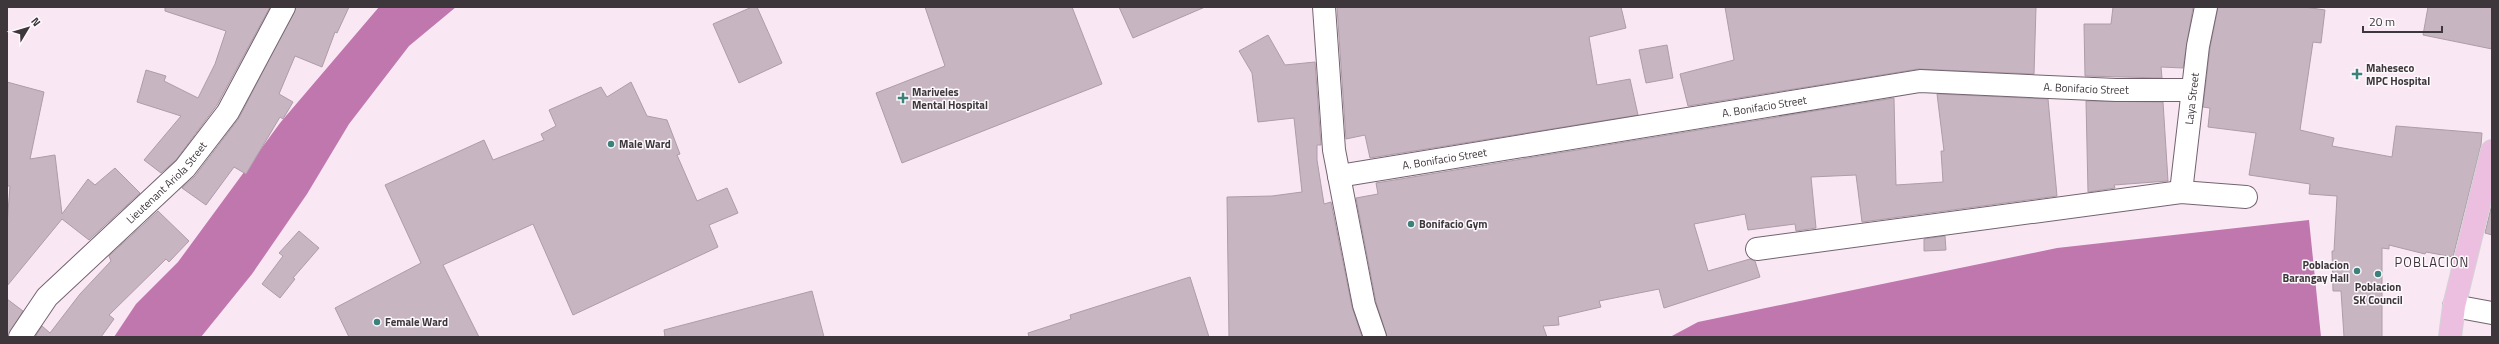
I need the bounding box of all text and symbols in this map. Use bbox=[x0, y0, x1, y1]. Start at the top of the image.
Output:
north arrow bbox=[8, 8, 48, 48]
scale bar bbox=[2363, 8, 2442, 34]
text: 20 m bbox=[2369, 12, 2395, 31]
text: N bbox=[27, 14, 45, 30]
place label: Maheseco MPC Hospital bbox=[2366, 60, 2430, 89]
marker: Maheseco MPC Hospital bbox=[2351, 68, 2363, 80]
street label: Laya Street bbox=[2181, 72, 2203, 126]
street label: A. Bonifacio Street bbox=[2043, 79, 2129, 98]
place label: Mariveles Mental Hospital bbox=[912, 84, 988, 113]
marker: Mariveles Mental Hospital bbox=[897, 92, 909, 104]
street label: A. Bonifacio Street bbox=[1721, 92, 1808, 121]
place label: Male Ward bbox=[619, 136, 671, 152]
street label: Lieutenant Ariola Street bbox=[123, 138, 211, 227]
marker: Male Ward bbox=[606, 139, 616, 149]
street label: A. Bonifacio Street bbox=[1401, 144, 1488, 174]
place label: Bonifacio Gym bbox=[1419, 216, 1487, 232]
marker: Bonifacio Gym bbox=[1406, 219, 1416, 229]
district label: POBLACION bbox=[2395, 252, 2469, 272]
place label: Poblacion Barangay Hall bbox=[2283, 257, 2349, 286]
marker: Poblacion Barangay Hall bbox=[2352, 266, 2362, 276]
marker: Poblacion SK Council bbox=[2373, 269, 2383, 279]
place label: Poblacion SK Council bbox=[2353, 279, 2403, 308]
place label: Female Ward bbox=[385, 314, 448, 330]
marker: Female Ward bbox=[372, 317, 382, 327]

